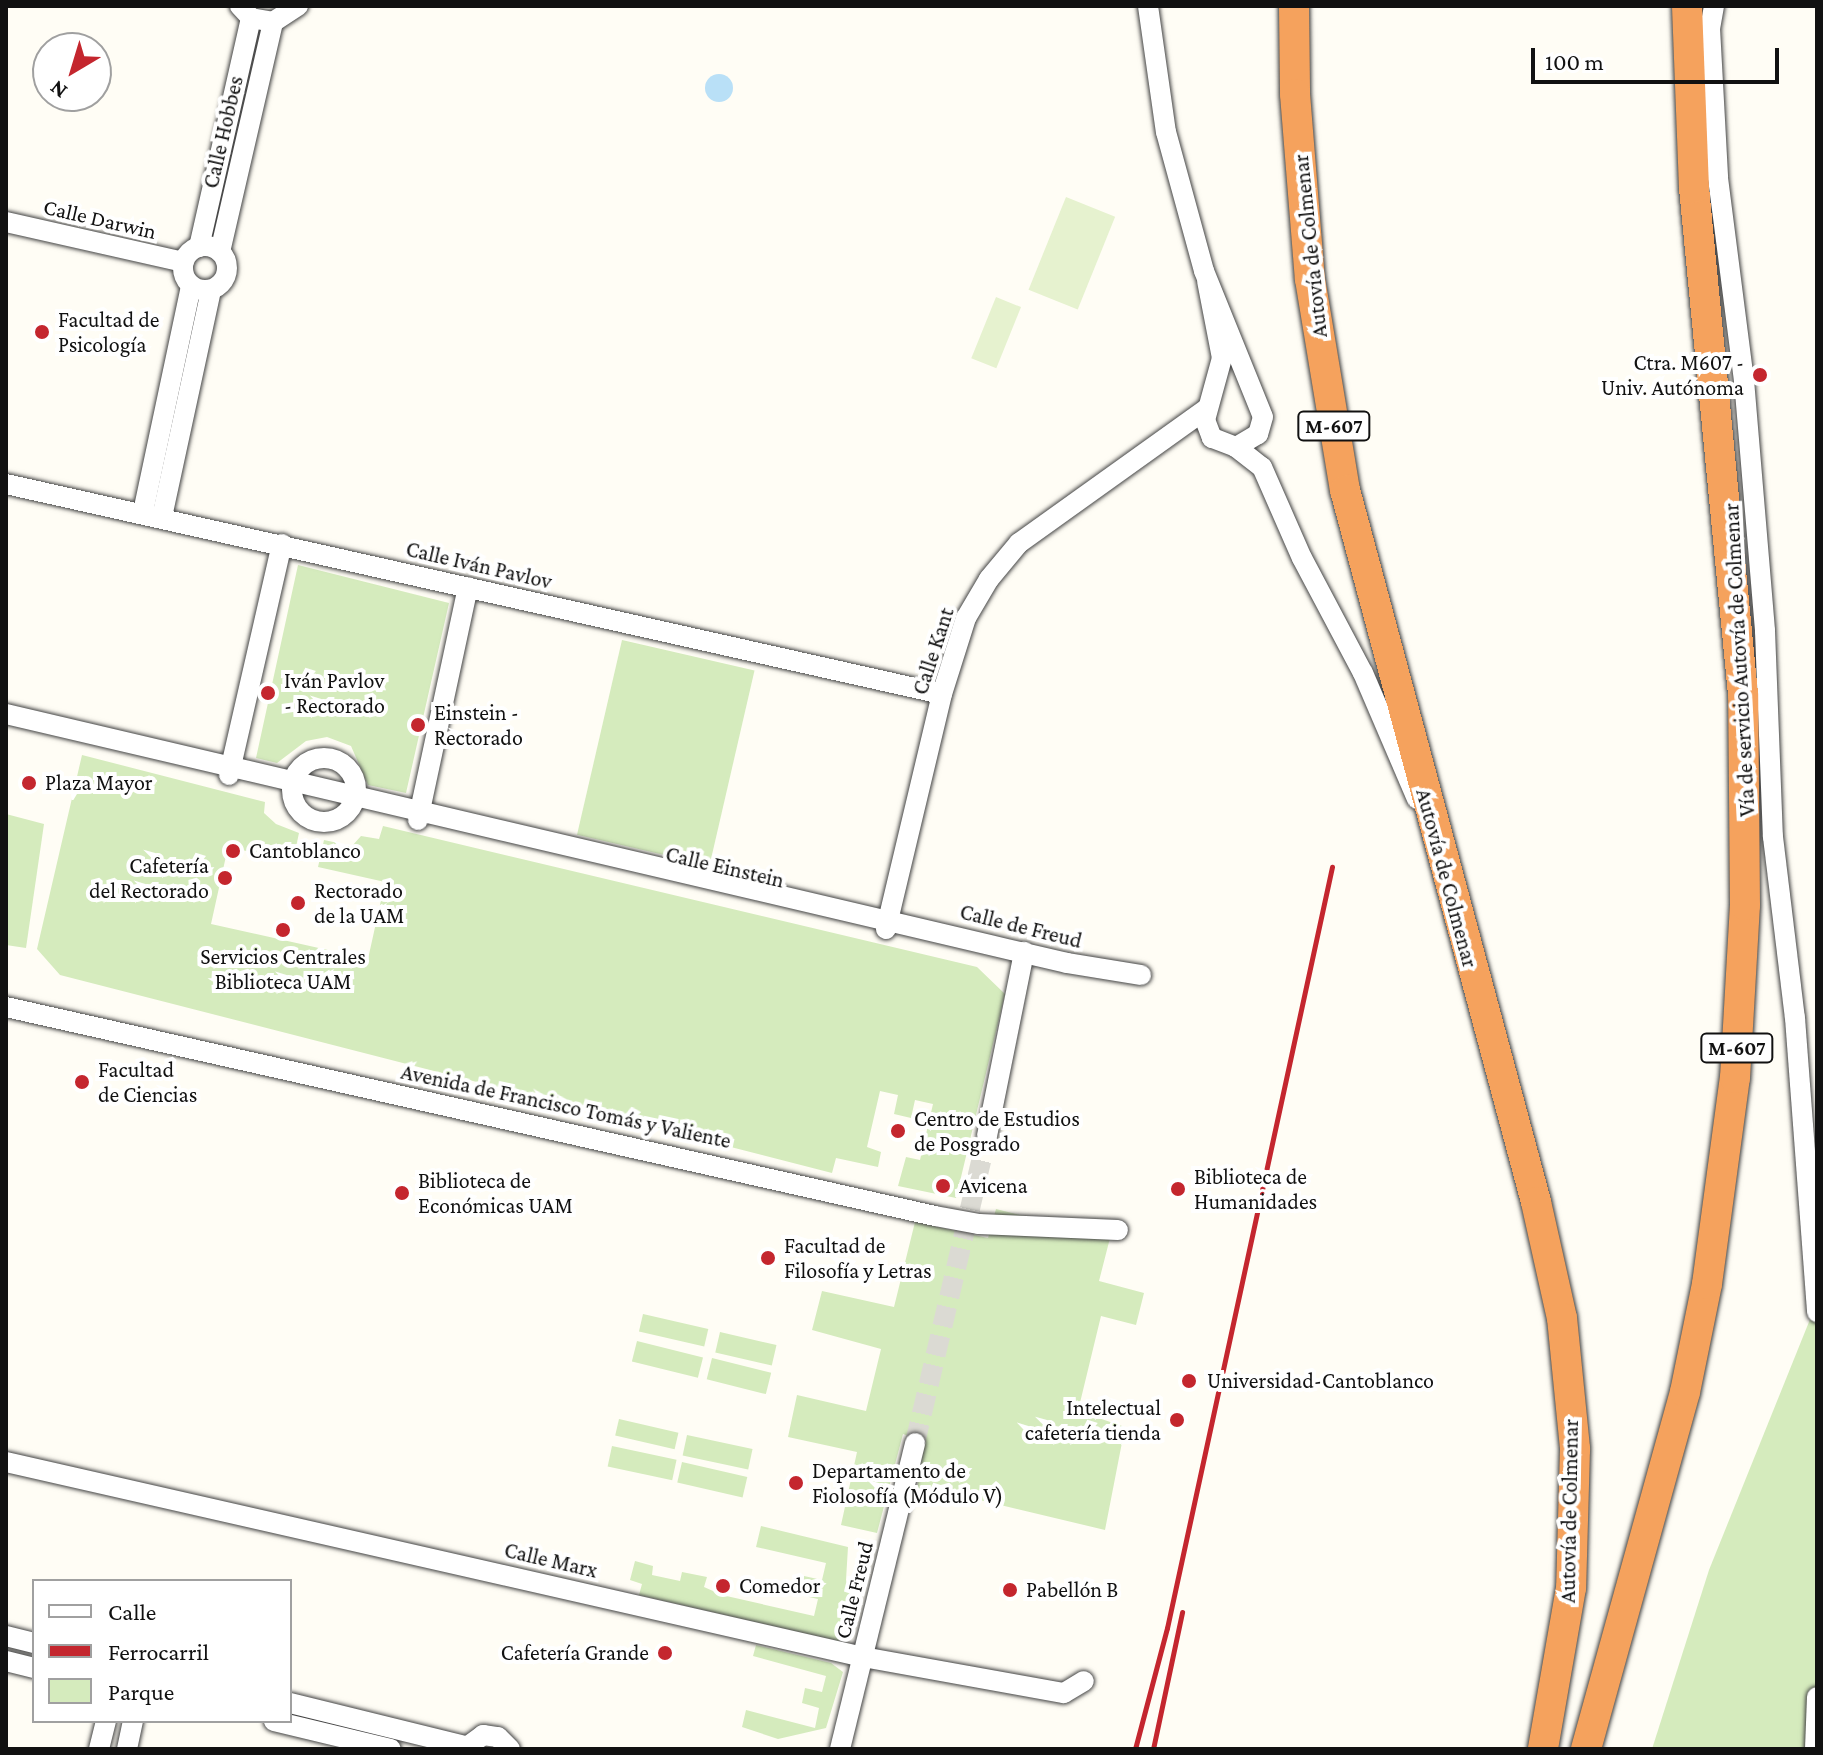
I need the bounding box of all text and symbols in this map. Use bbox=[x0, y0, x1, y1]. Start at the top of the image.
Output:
north arrow bbox=[32, 32, 112, 112]
scale bar bbox=[1535, 32, 1783, 82]
text: 100 m bbox=[1545, 48, 1604, 75]
street label: Calle Hobbes bbox=[197, 73, 249, 191]
text: N bbox=[45, 75, 72, 104]
street label: Autovía de Colmenar bbox=[1287, 153, 1333, 339]
street label: Calle Darwin bbox=[41, 193, 159, 245]
place label: Facultad de Psicología bbox=[58, 306, 159, 358]
marker: Facultad de Psicología bbox=[33, 323, 51, 341]
place label: Ctra. M607 - Univ. Autónoma bbox=[1601, 349, 1744, 400]
marker: Ctra. M607 - Univ. Autónoma bbox=[1751, 366, 1769, 384]
road number: M-607 bbox=[1296, 410, 1372, 442]
street label: Vía de servicio Autovía de Colmenar bbox=[1718, 503, 1760, 817]
street label: Calle Iván Pavlov bbox=[403, 535, 555, 595]
street label: Calle Kant bbox=[907, 604, 959, 698]
place label: Iván Pavlov - Rectorado bbox=[284, 667, 385, 718]
marker: Iván Pavlov - Rectorado bbox=[259, 684, 277, 702]
place label: Einstein - Rectorado bbox=[434, 699, 523, 750]
marker: Einstein - Rectorado bbox=[409, 716, 427, 734]
place label: Plaza Mayor bbox=[45, 770, 153, 796]
marker: Plaza Mayor bbox=[20, 774, 38, 792]
street label: Autovía de Colmenar bbox=[1410, 786, 1484, 970]
place label: Cantoblanco bbox=[249, 838, 361, 864]
street label: Calle Einstein bbox=[663, 841, 787, 893]
marker: Cantoblanco bbox=[224, 842, 242, 860]
place label: Cafetería del Rectorado bbox=[89, 852, 209, 904]
marker: Cafetería del Rectorado bbox=[216, 869, 234, 887]
place label: Rectorado de la UAM bbox=[314, 877, 404, 928]
marker: Rectorado de la UAM bbox=[289, 894, 307, 912]
street label: Calle de Freud bbox=[957, 898, 1085, 954]
marker: Servicios Centrales Biblioteca UAM bbox=[274, 921, 292, 939]
place label: Servicios Centrales Biblioteca UAM bbox=[200, 943, 366, 994]
road number: M-607 bbox=[1699, 1032, 1775, 1064]
place label: Facultad de Ciencias bbox=[98, 1056, 197, 1108]
street label: Avenida de Francisco Tomás y Valiente bbox=[399, 1058, 733, 1154]
marker: Facultad de Ciencias bbox=[73, 1073, 91, 1091]
place label: Centro de Estudios de Posgrado bbox=[914, 1105, 1080, 1156]
marker: Centro de Estudios de Posgrado bbox=[889, 1122, 907, 1140]
place label: Biblioteca de Humanidades bbox=[1194, 1163, 1317, 1214]
place label: Biblioteca de Económicas UAM bbox=[418, 1167, 573, 1218]
place label: Avicena bbox=[959, 1173, 1028, 1199]
marker: Avicena bbox=[934, 1177, 952, 1195]
marker: Biblioteca de Humanidades bbox=[1169, 1180, 1187, 1198]
marker: Biblioteca de Económicas UAM bbox=[393, 1184, 411, 1202]
place label: Facultad de Filosofía y Letras bbox=[784, 1232, 932, 1284]
marker: Facultad de Filosofía y Letras bbox=[759, 1249, 777, 1267]
place label: Universidad-Cantoblanco bbox=[1207, 1368, 1434, 1394]
marker: Universidad-Cantoblanco bbox=[1178, 1370, 1200, 1392]
place label: Intelectual cafetería tienda bbox=[1025, 1394, 1161, 1446]
marker: Intelectual cafetería tienda bbox=[1168, 1411, 1186, 1429]
street label: Autovía de Colmenar bbox=[1554, 1419, 1584, 1603]
place label: Departamento de Fiolosofía (Módulo V) bbox=[812, 1457, 1003, 1508]
marker: Departamento de Fiolosofía (Módulo V) bbox=[787, 1474, 805, 1492]
street label: Calle Marx bbox=[502, 1536, 600, 1584]
street label: Calle Freud bbox=[829, 1539, 879, 1641]
place label: Comedor bbox=[739, 1573, 820, 1599]
marker: Comedor bbox=[714, 1577, 732, 1595]
place label: Pabellón B bbox=[1026, 1577, 1118, 1603]
legend bbox=[32, 1579, 292, 1723]
marker: Pabellón B bbox=[1001, 1581, 1019, 1599]
text: Calle bbox=[108, 1598, 156, 1625]
text: Ferrocarril bbox=[108, 1638, 209, 1665]
place label: Cafetería Grande bbox=[501, 1640, 649, 1666]
marker: Cafetería Grande bbox=[656, 1644, 674, 1662]
text: Parque bbox=[108, 1678, 174, 1705]

